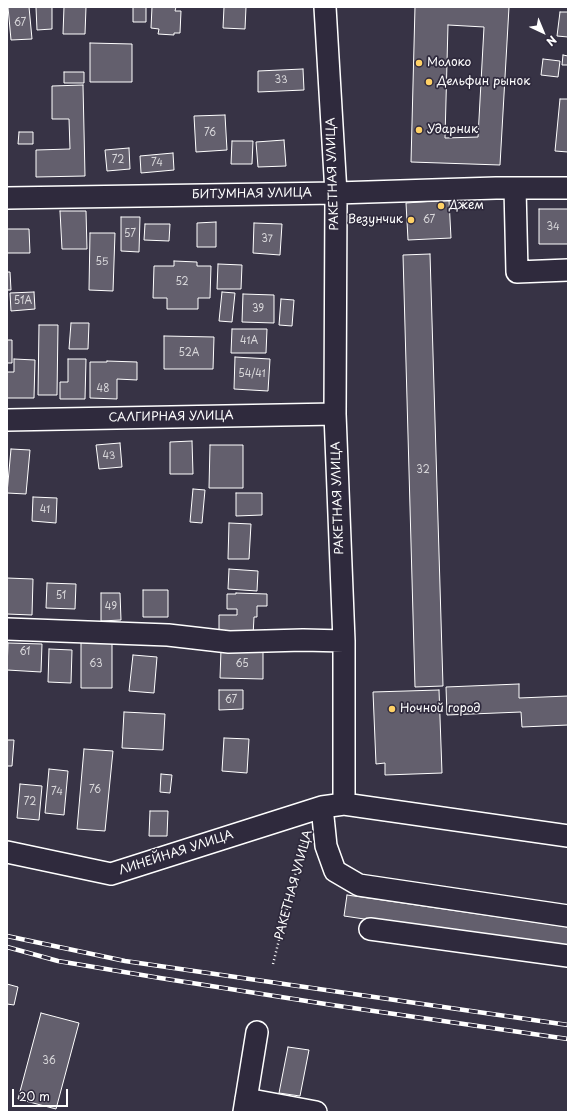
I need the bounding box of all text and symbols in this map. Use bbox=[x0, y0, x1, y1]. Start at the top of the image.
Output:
north arrow bbox=[523, 12, 563, 52]
house number: 67 bbox=[14, 17, 26, 29]
text: N bbox=[543, 32, 561, 50]
place label: Молоко bbox=[427, 56, 471, 70]
marker: Молоко bbox=[414, 58, 424, 68]
house number: 33 bbox=[274, 74, 288, 86]
place label: Дельфин рынок bbox=[437, 75, 530, 89]
marker: Дельфин рынок bbox=[424, 77, 434, 87]
street label: РАКЕТНАЯ УЛИЦА bbox=[324, 117, 342, 231]
place label: Ударник bbox=[427, 123, 478, 137]
marker: Ударник bbox=[414, 125, 424, 135]
house number: 76 bbox=[204, 127, 216, 139]
house number: 72 bbox=[112, 154, 124, 166]
house number: 74 bbox=[151, 157, 163, 169]
street label: БИТУМНАЯ УЛИЦА bbox=[192, 186, 312, 202]
place label: Джем bbox=[449, 199, 484, 213]
marker: Джем bbox=[436, 201, 446, 211]
place label: Везунчик bbox=[348, 213, 403, 227]
house number: 67 bbox=[423, 214, 435, 226]
marker: Везунчик bbox=[406, 215, 416, 225]
house number: 34 bbox=[546, 221, 560, 233]
house number: 57 bbox=[124, 228, 136, 240]
house number: 37 bbox=[261, 233, 273, 245]
house number: 55 bbox=[96, 256, 108, 268]
house number: 52 bbox=[175, 276, 189, 288]
house number: 51А bbox=[14, 295, 32, 307]
house number: 39 bbox=[252, 303, 264, 315]
house number: 41А bbox=[240, 335, 258, 347]
house number: 52А bbox=[179, 347, 199, 359]
house number: 54/41 bbox=[238, 368, 266, 380]
house number: 48 bbox=[97, 383, 109, 395]
street label: САЛГИРНАЯ УЛИЦА bbox=[108, 409, 234, 425]
street label: РАКЕТНАЯ УЛИЦА bbox=[329, 441, 347, 555]
house number: 43 bbox=[103, 450, 115, 462]
house number: 32 bbox=[416, 464, 430, 476]
house number: 41 bbox=[40, 504, 50, 516]
house number: 51 bbox=[56, 590, 66, 602]
house number: 49 bbox=[105, 601, 117, 613]
house number: 61 bbox=[19, 646, 31, 658]
house number: 63 bbox=[89, 658, 103, 670]
house number: 65 bbox=[235, 658, 249, 670]
house number: 67 bbox=[225, 694, 237, 706]
place label: Ночной город bbox=[400, 702, 481, 716]
marker: Ночной город bbox=[387, 704, 397, 714]
house number: 76 bbox=[89, 784, 101, 796]
house number: 74 bbox=[51, 786, 63, 798]
house number: 72 bbox=[24, 796, 36, 808]
street label: ЛИНЕЙНАЯ УЛИЦА bbox=[117, 828, 235, 878]
street label: РАКЕТНАЯ УЛИЦА bbox=[272, 828, 316, 942]
house number: 36 bbox=[42, 1055, 56, 1067]
scale bar bbox=[14, 1081, 70, 1107]
text: 20 m bbox=[19, 1087, 50, 1105]

